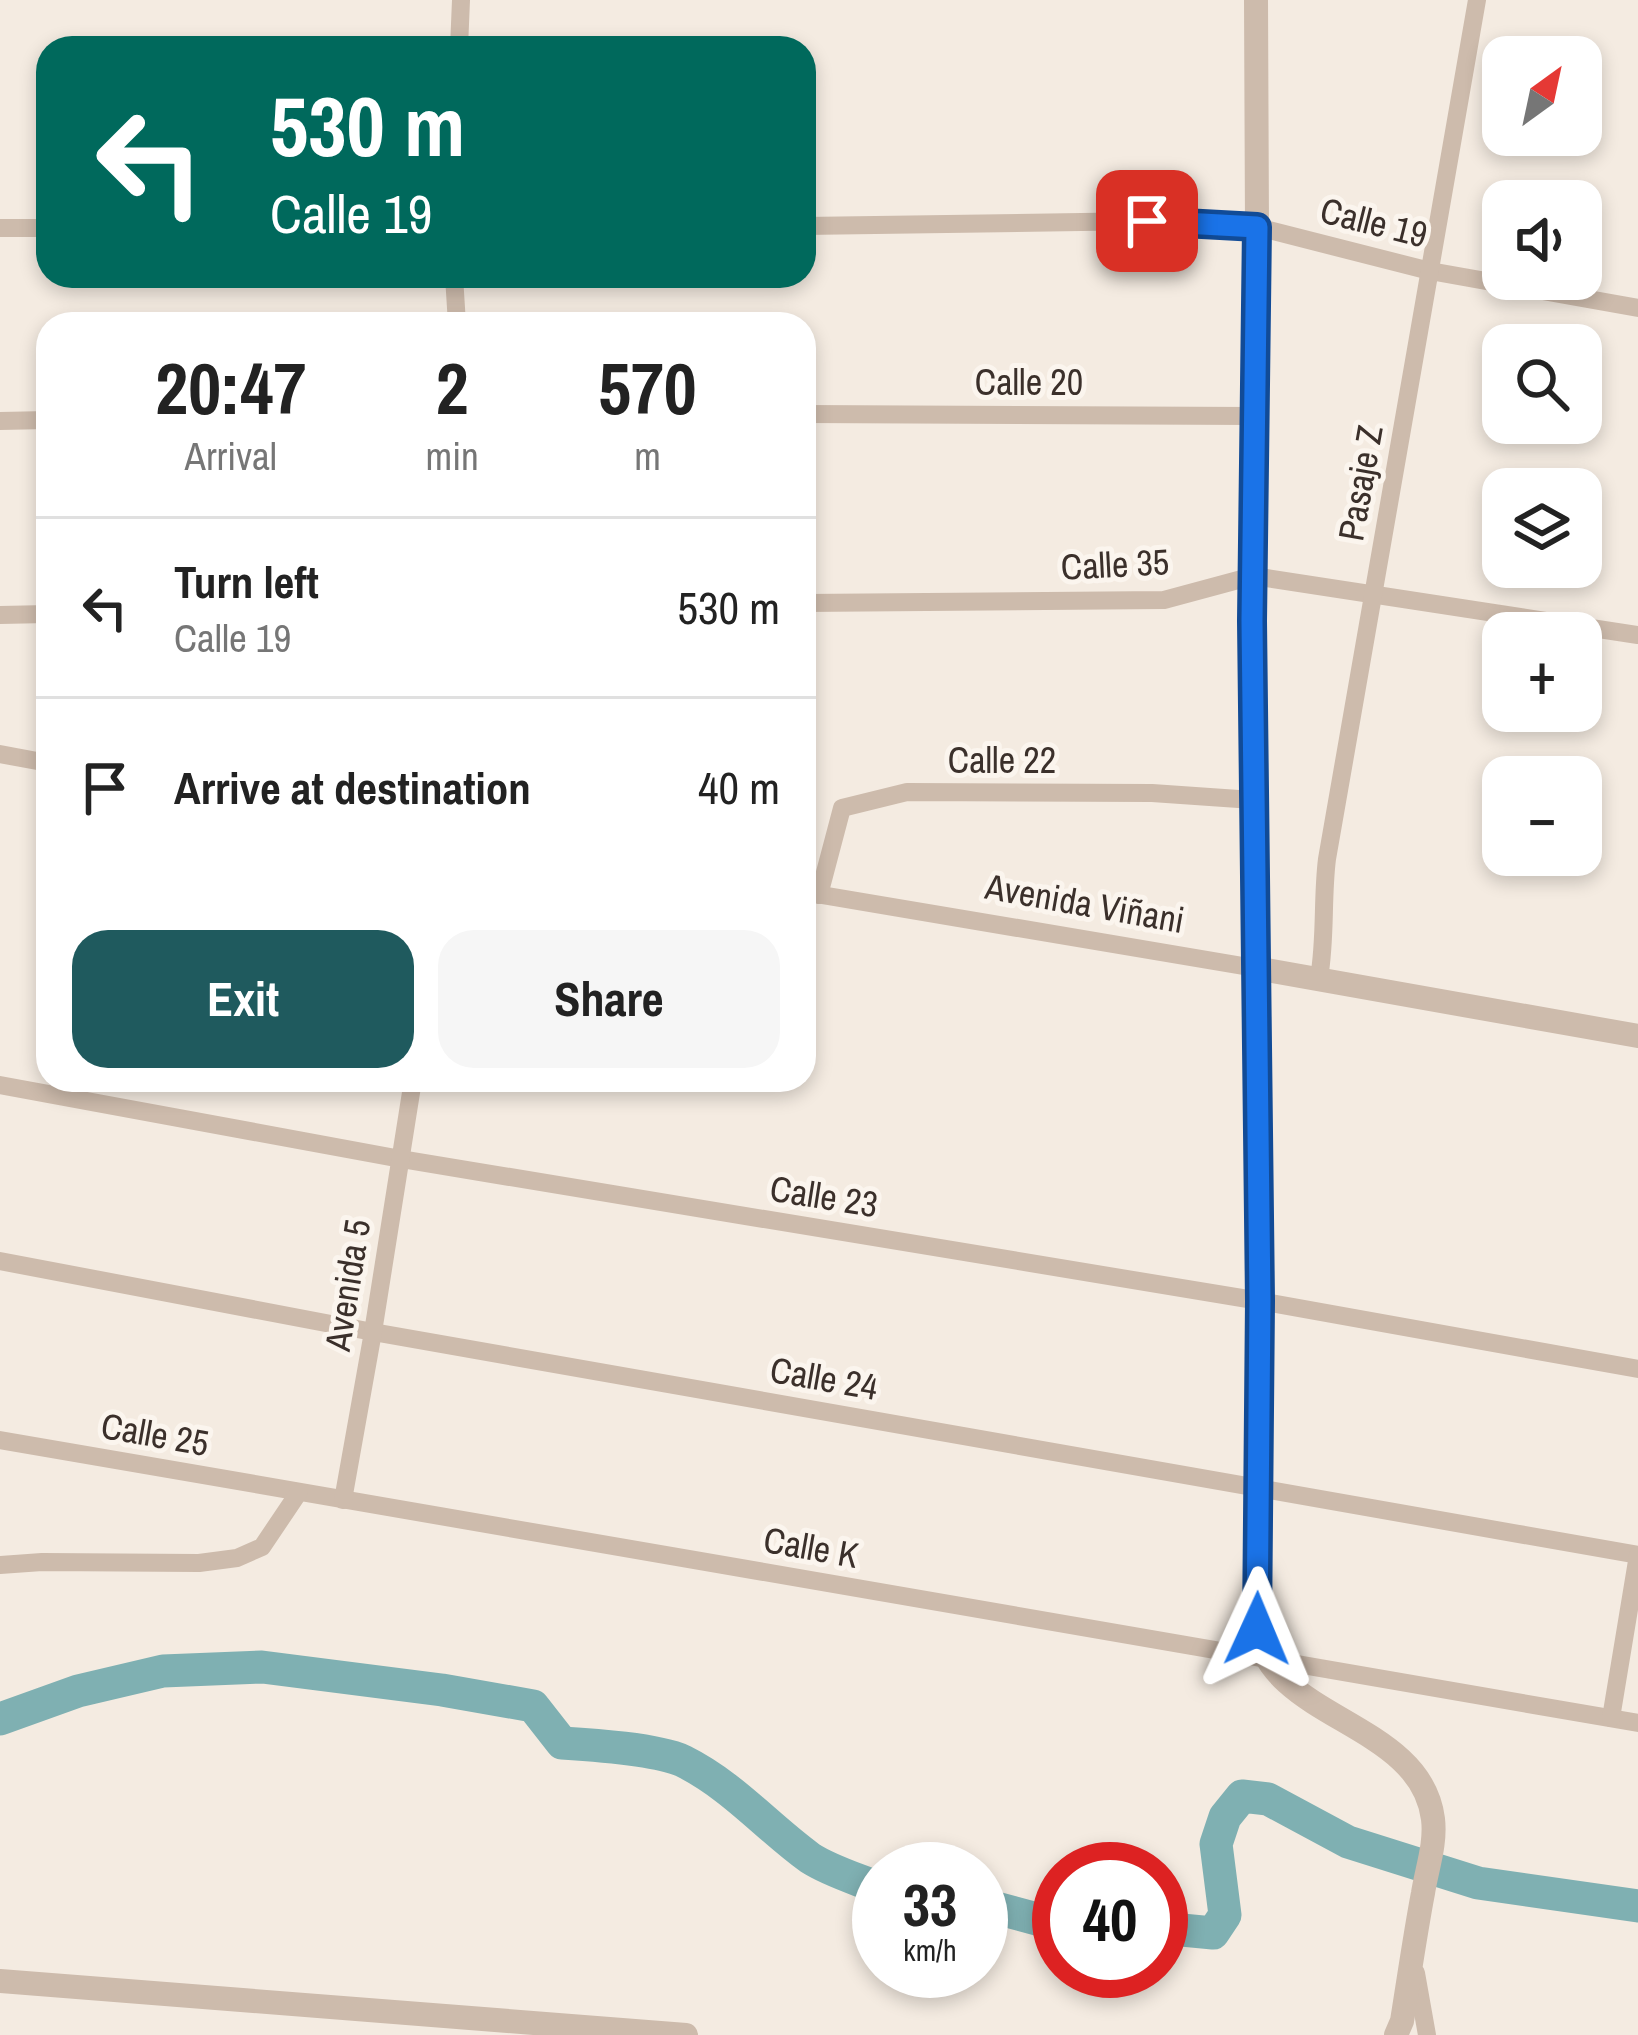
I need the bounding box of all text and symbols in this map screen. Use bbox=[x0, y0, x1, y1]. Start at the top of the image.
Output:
north arrow bbox=[1482, 36, 1602, 156]
map controls bbox=[1482, 36, 1602, 876]
text: 530 m bbox=[270, 69, 465, 182]
icon: left bbox=[72, 84, 228, 240]
pin bbox=[1096, 170, 1198, 272]
text: Calle 19 bbox=[270, 177, 432, 250]
button: sound bbox=[1482, 180, 1602, 300]
street label: Calle 19 bbox=[1316, 186, 1432, 258]
icon: arrive bbox=[1114, 188, 1180, 254]
button: search bbox=[1482, 324, 1602, 444]
text: 20:47 bbox=[155, 339, 306, 436]
text: 2 bbox=[436, 339, 469, 436]
text: 570 bbox=[598, 339, 697, 436]
street label: Calle 20 bbox=[975, 358, 1083, 406]
street label: Pasaje Z bbox=[1326, 421, 1394, 545]
text: Arrival bbox=[185, 430, 277, 482]
text: min bbox=[426, 430, 479, 482]
text: m bbox=[634, 430, 661, 482]
button: layers bbox=[1482, 468, 1602, 588]
street label: Calle 35 bbox=[1060, 537, 1170, 591]
text: Turn left bbox=[174, 551, 319, 612]
icon: left bbox=[72, 575, 138, 641]
text: 530 m bbox=[677, 577, 780, 638]
text: Calle 19 bbox=[174, 612, 291, 664]
button: + bbox=[1482, 612, 1602, 732]
street label: Calle 22 bbox=[948, 736, 1056, 784]
icon: arrive bbox=[72, 755, 138, 821]
button: − bbox=[1482, 756, 1602, 876]
text: Arrive at destination bbox=[174, 757, 531, 818]
text: 40 m bbox=[698, 757, 780, 818]
street label: Avenida Viñani bbox=[981, 862, 1188, 944]
button: Exit bbox=[72, 930, 414, 1068]
button: Share bbox=[438, 930, 780, 1068]
street label: Calle 23 bbox=[767, 1164, 881, 1228]
street label: Avenida 5 bbox=[313, 1216, 381, 1355]
street label: Calle 24 bbox=[767, 1345, 881, 1411]
street label: Calle 25 bbox=[98, 1401, 212, 1467]
street label: Calle K bbox=[760, 1515, 862, 1579]
position arrow bbox=[1194, 1566, 1320, 1692]
speed limit sign: 40 bbox=[1032, 1842, 1188, 1998]
text: 33 bbox=[903, 1864, 957, 1945]
text: km/h bbox=[903, 1930, 957, 1970]

